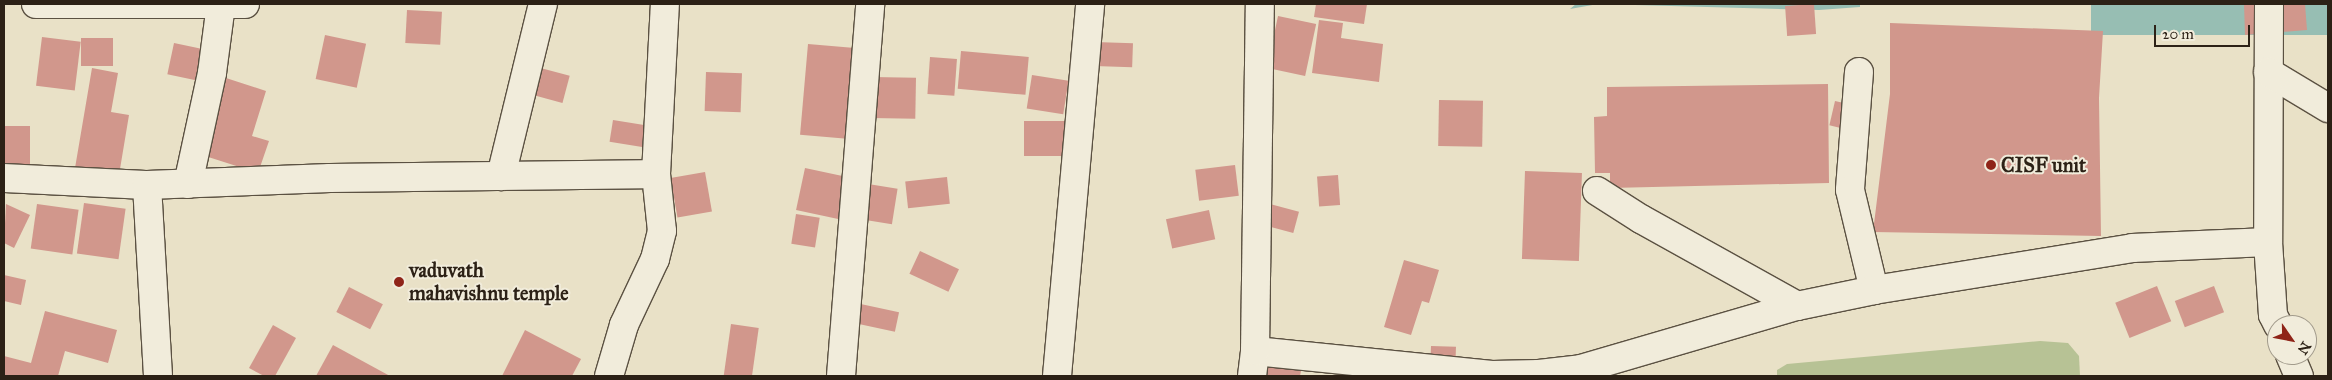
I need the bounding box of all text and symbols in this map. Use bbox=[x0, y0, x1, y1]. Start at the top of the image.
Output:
scale bar bbox=[2157, 15, 2253, 47]
text: 20 m bbox=[2162, 25, 2194, 43]
place label: CISF unit bbox=[2001, 153, 2086, 177]
marker: CISF unit bbox=[1985, 159, 1997, 171]
place label: vaduvath mahavishnu temple bbox=[409, 258, 569, 305]
marker: vaduvath mahavishnu temple bbox=[393, 276, 405, 288]
north arrow bbox=[2267, 315, 2317, 365]
text: N bbox=[2294, 338, 2315, 358]

